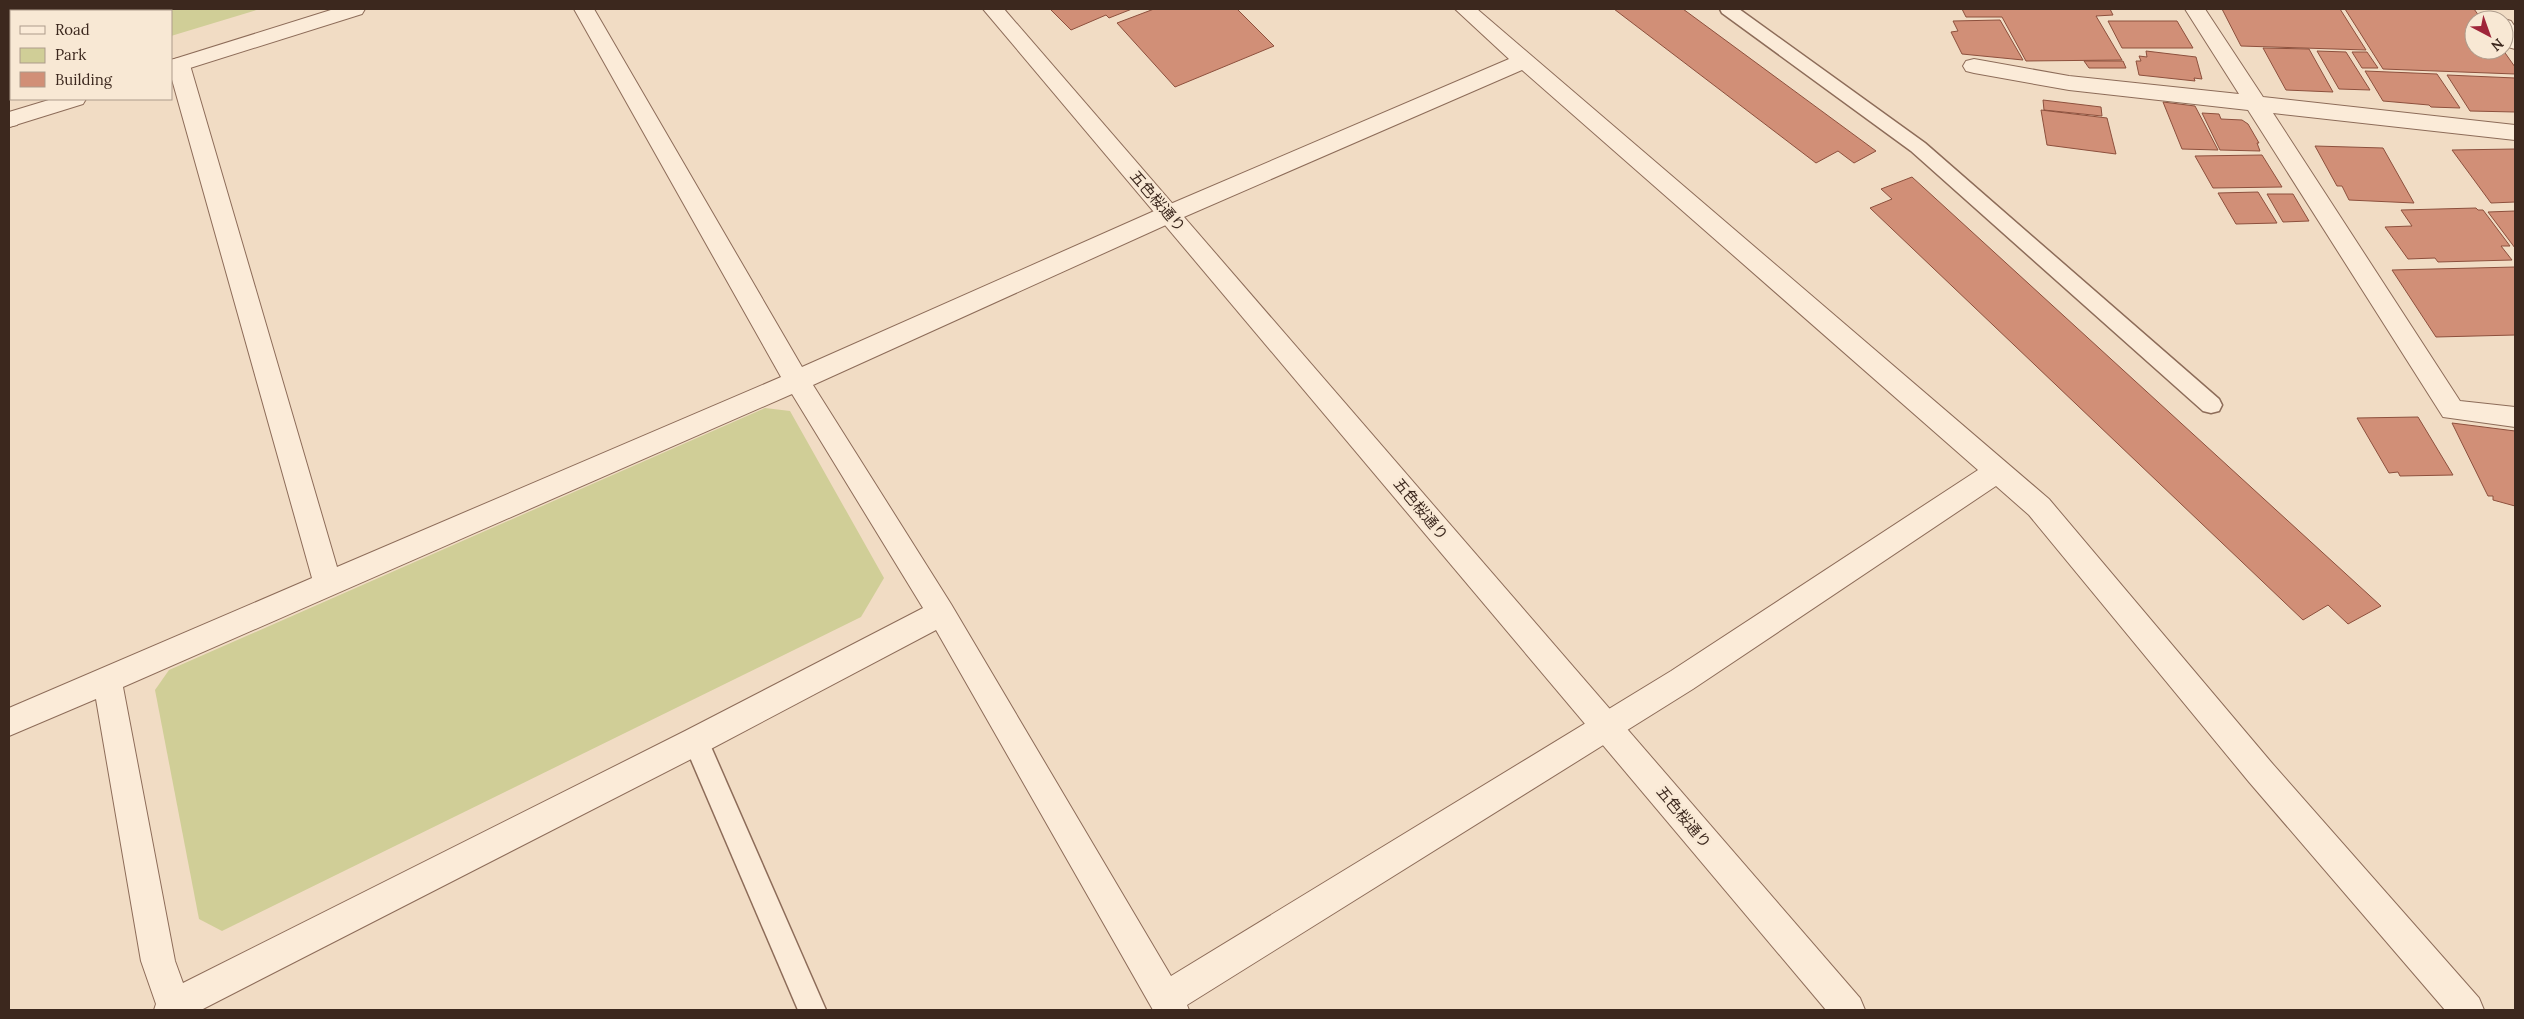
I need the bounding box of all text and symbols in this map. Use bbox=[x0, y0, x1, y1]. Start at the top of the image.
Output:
legend bbox=[10, 10, 172, 100]
north arrow bbox=[2464, 10, 2514, 60]
text: Road bbox=[55, 20, 90, 39]
text: N bbox=[2487, 34, 2508, 55]
text: Park bbox=[55, 45, 86, 64]
text: Building bbox=[55, 70, 113, 89]
street label: 五色桜通り bbox=[1126, 166, 1190, 236]
street label: 五色桜通り bbox=[1390, 474, 1452, 544]
street label: 五色桜通り bbox=[1653, 782, 1715, 852]

